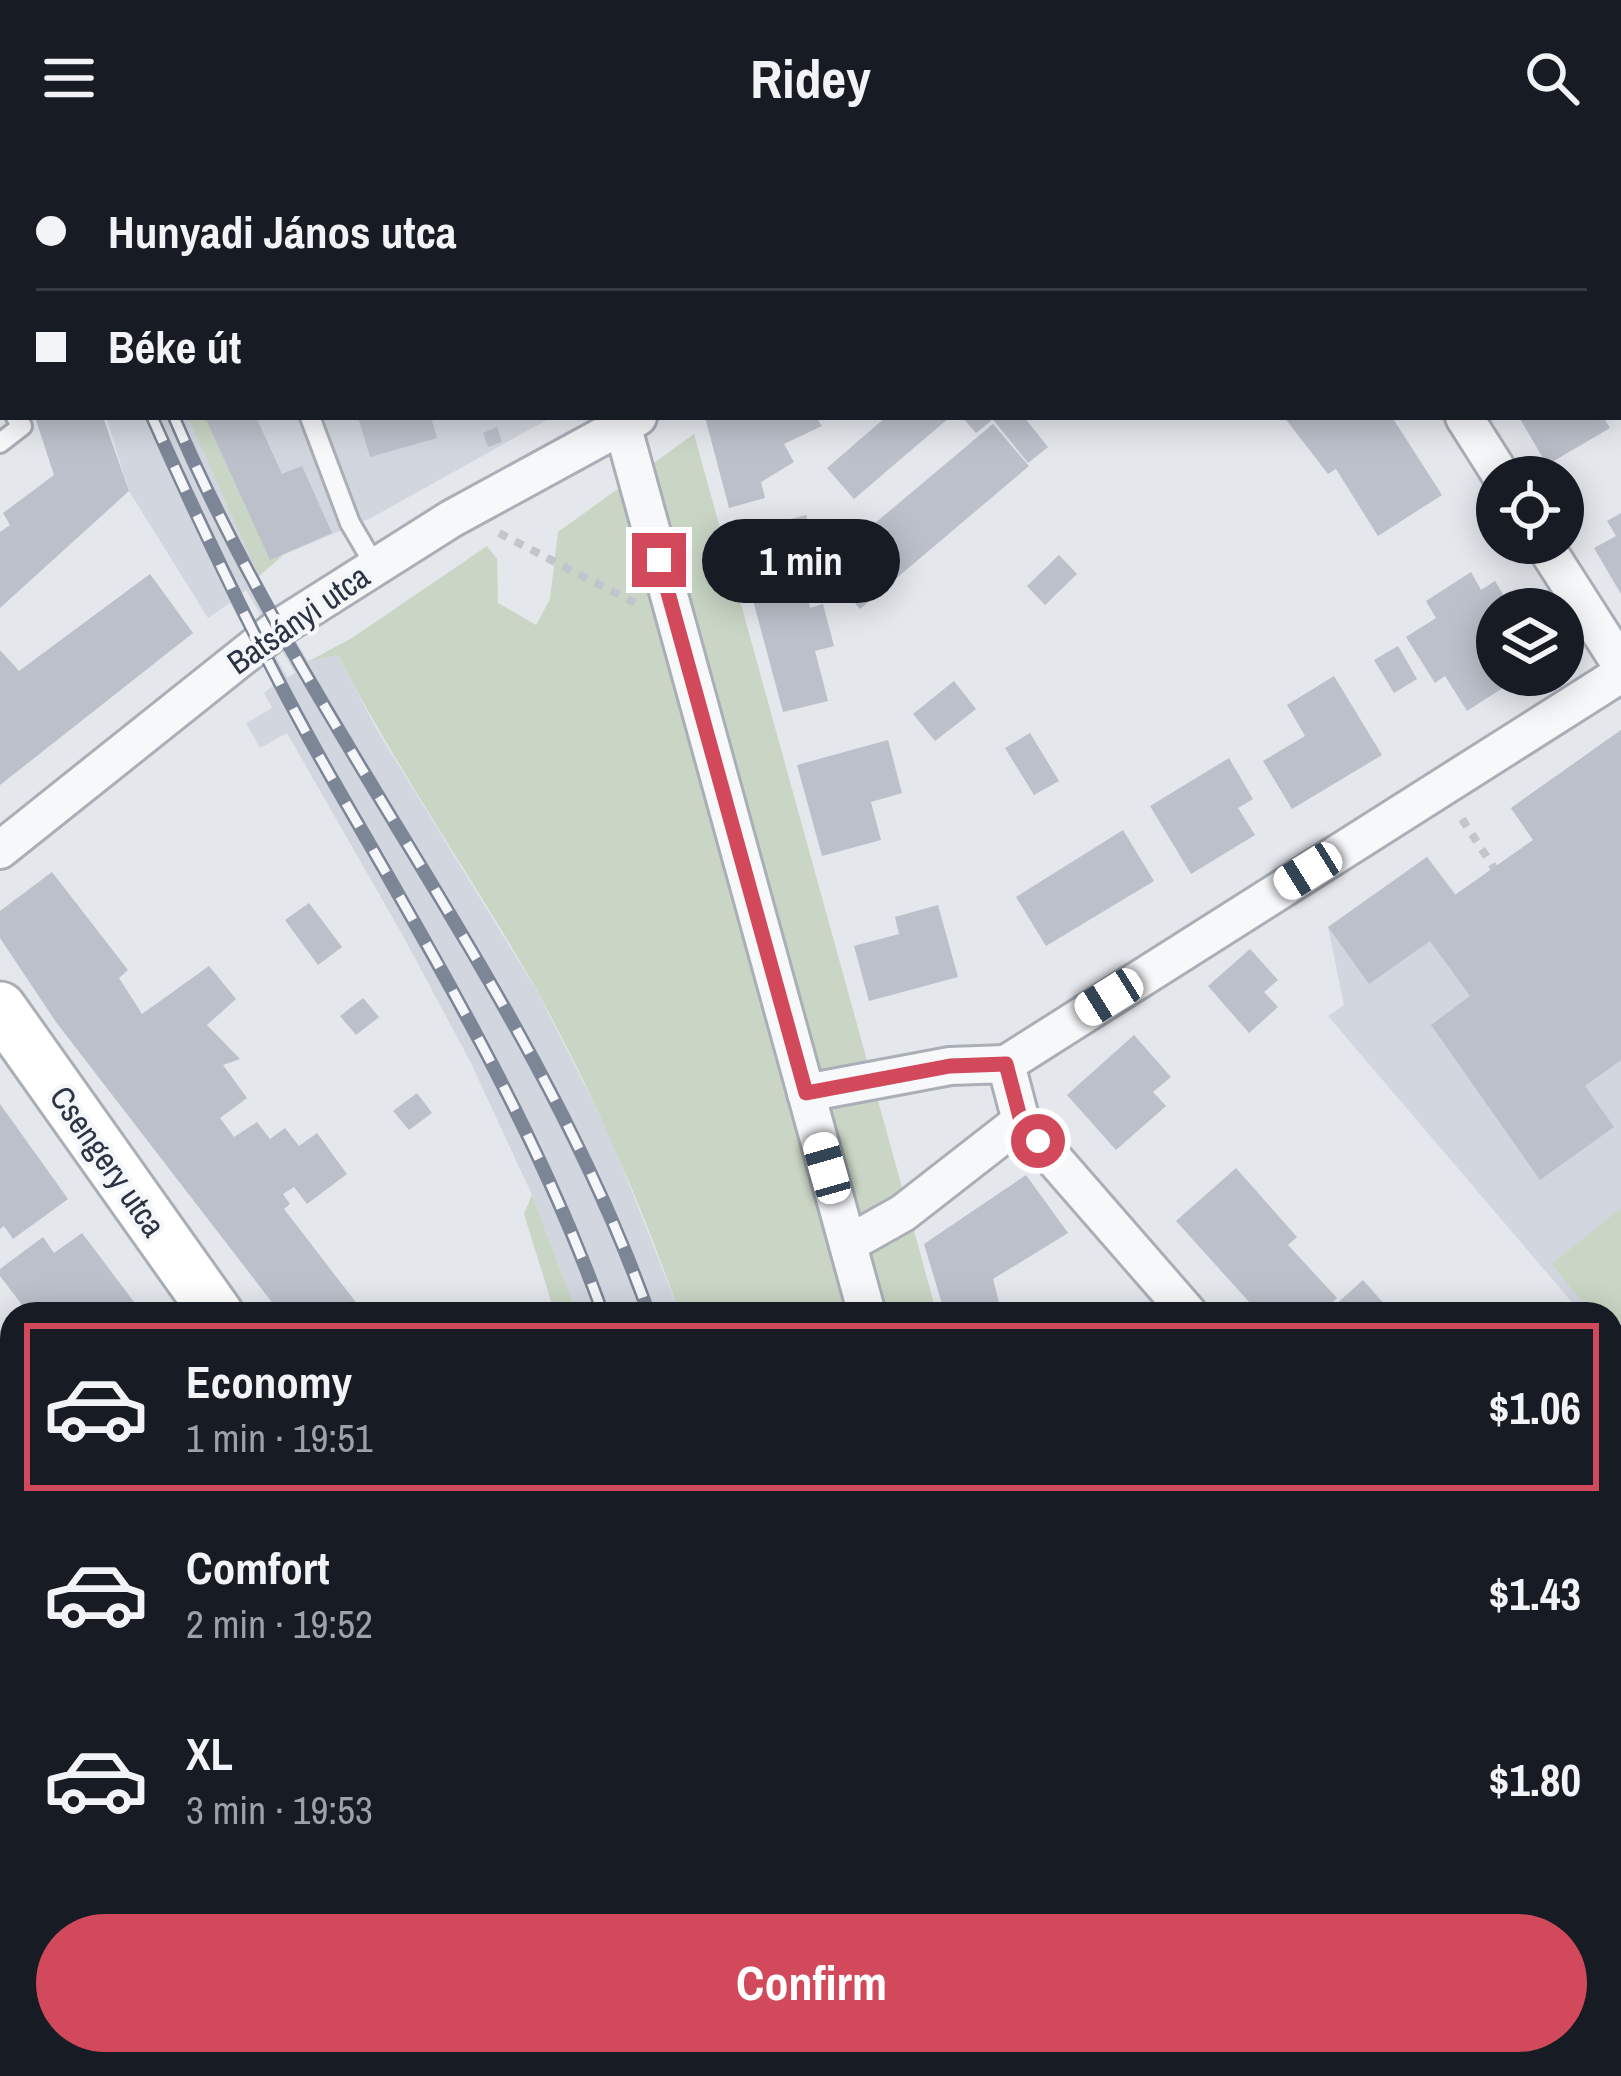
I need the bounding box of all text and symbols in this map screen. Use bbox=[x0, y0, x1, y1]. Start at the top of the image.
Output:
text: Ridey bbox=[750, 42, 871, 115]
icon: menu bbox=[36, 45, 102, 111]
icon: search bbox=[1519, 45, 1585, 111]
text: Hunyadi János utca bbox=[108, 201, 457, 262]
text: Béke út bbox=[108, 316, 241, 377]
map controls bbox=[1476, 456, 1584, 696]
button: locate bbox=[1476, 456, 1584, 564]
callout: 1 min bbox=[701, 518, 899, 602]
route end bbox=[632, 533, 686, 587]
text: 1 min bbox=[759, 535, 843, 587]
street label: Batsányi utca bbox=[218, 554, 378, 684]
button: layers bbox=[1476, 588, 1584, 696]
car bbox=[1268, 837, 1348, 905]
car bbox=[1069, 963, 1149, 1031]
street label: Csengery utca bbox=[40, 1077, 176, 1245]
route start bbox=[1011, 1114, 1065, 1168]
car bbox=[800, 1128, 854, 1208]
text: Economy bbox=[186, 1351, 352, 1412]
icon: car bbox=[42, 1353, 150, 1461]
text: $1.06 bbox=[1489, 1377, 1581, 1438]
text: 1 min · 19:51 bbox=[186, 1412, 373, 1464]
text: Comfort bbox=[186, 1537, 329, 1598]
icon: car bbox=[42, 1539, 150, 1647]
text: $1.43 bbox=[1489, 1563, 1581, 1624]
text: 2 min · 19:52 bbox=[186, 1598, 373, 1650]
text: XL bbox=[186, 1723, 233, 1784]
icon: car bbox=[42, 1725, 150, 1833]
text: $1.80 bbox=[1489, 1749, 1581, 1810]
text: 3 min · 19:53 bbox=[186, 1784, 373, 1836]
button: Confirm bbox=[36, 1914, 1587, 2052]

